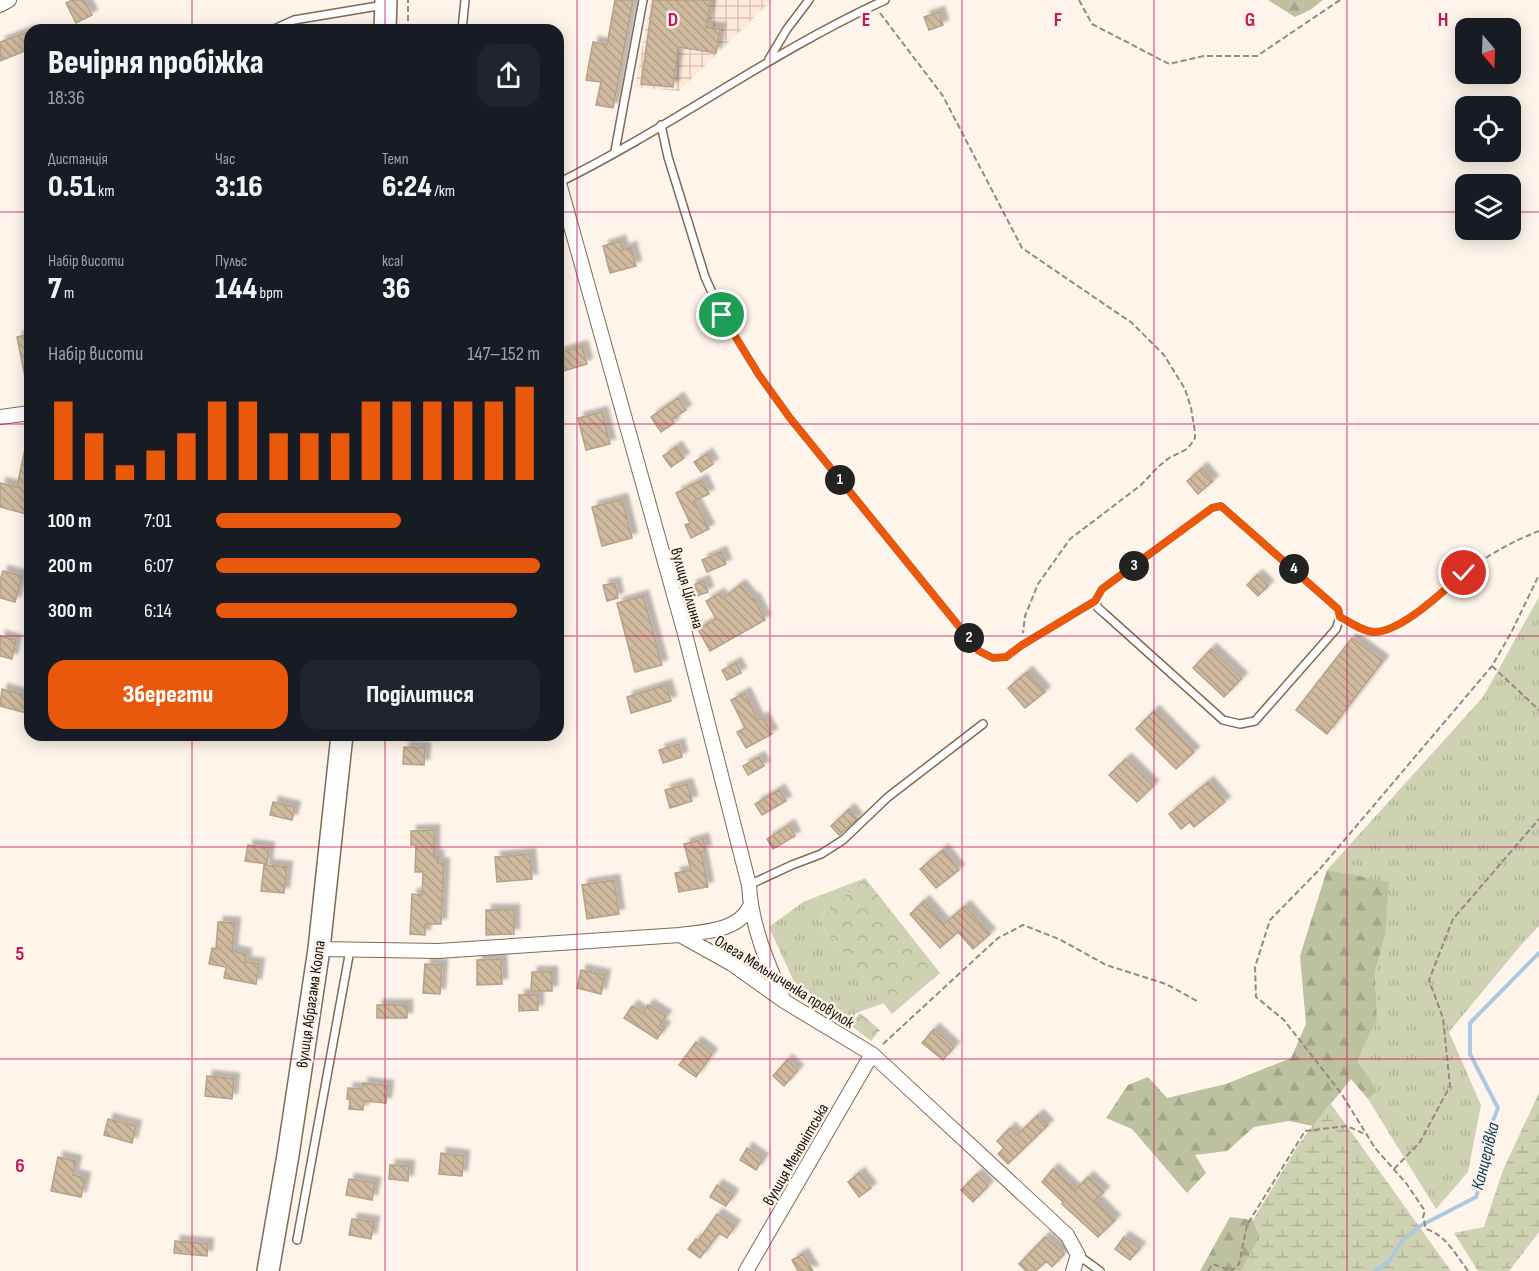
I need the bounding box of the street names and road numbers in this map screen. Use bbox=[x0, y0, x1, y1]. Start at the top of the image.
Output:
street label: вулиця Цілинна bbox=[666, 546, 707, 631]
street label: Олега Мельниченка провулок bbox=[711, 932, 858, 1034]
street label: вулиця Абрагама Коопа bbox=[293, 939, 330, 1069]
street label: вулиця Менонітська bbox=[759, 1100, 833, 1209]

